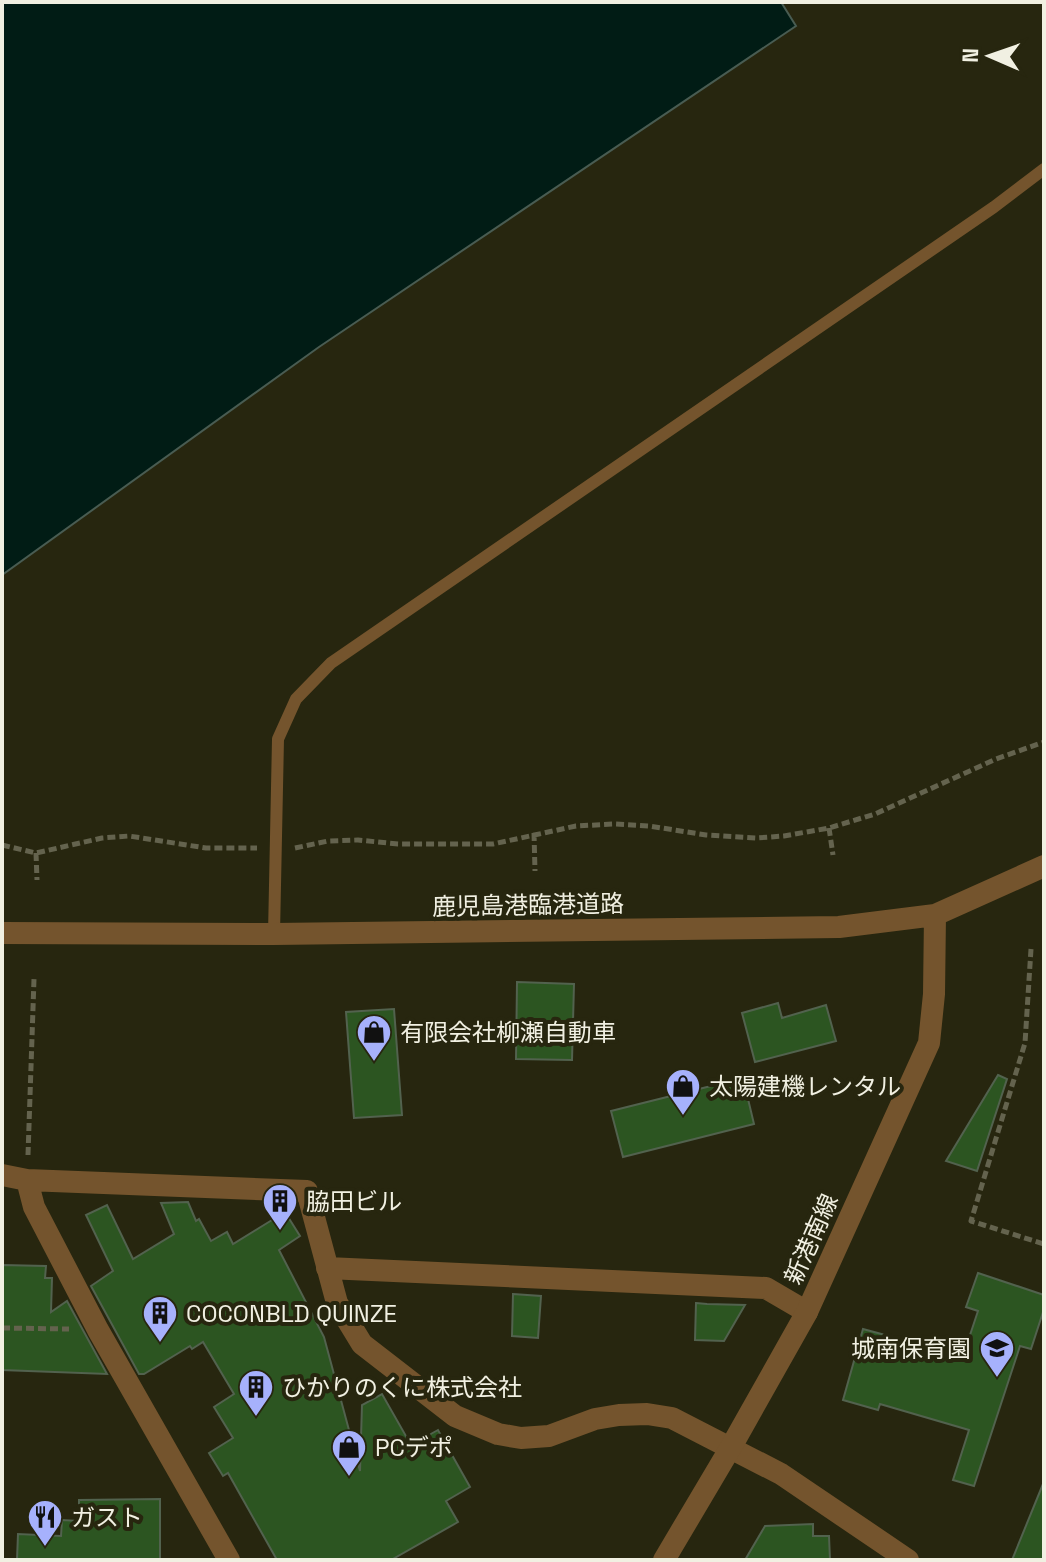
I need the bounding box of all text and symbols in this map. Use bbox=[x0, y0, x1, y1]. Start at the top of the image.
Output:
north arrow bbox=[950, 16, 1030, 96]
text: N bbox=[956, 47, 984, 63]
street label: 鹿児島港臨港道路 bbox=[432, 888, 624, 922]
shop icon: 有限会社柳瀬自動車 bbox=[355, 1013, 393, 1063]
place label: 有限会社柳瀬自動車 bbox=[400, 1017, 616, 1048]
shop icon: 太陽建機レンタル bbox=[664, 1067, 702, 1117]
place label: 太陽建機レンタル bbox=[709, 1071, 901, 1102]
building icon: 脇田ビル bbox=[261, 1182, 299, 1232]
place label: 脇田ビル bbox=[306, 1186, 402, 1217]
street label: 新港南線 bbox=[777, 1189, 845, 1289]
building icon: COCONBLD QUINZE bbox=[141, 1294, 179, 1344]
place label: COCONBLD QUINZE bbox=[186, 1298, 397, 1329]
school or university icon: 城南保育園 bbox=[978, 1329, 1016, 1379]
place label: 城南保育園 bbox=[851, 1333, 971, 1364]
building icon: ひかりのくに株式会社 bbox=[237, 1368, 275, 1418]
place label: ひかりのくに株式会社 bbox=[282, 1372, 522, 1403]
shop icon: PCデポ bbox=[330, 1428, 368, 1478]
place label: PCデポ bbox=[375, 1432, 453, 1463]
restaurant icon: ガスト bbox=[26, 1498, 64, 1548]
place label: ガスト bbox=[71, 1502, 143, 1533]

